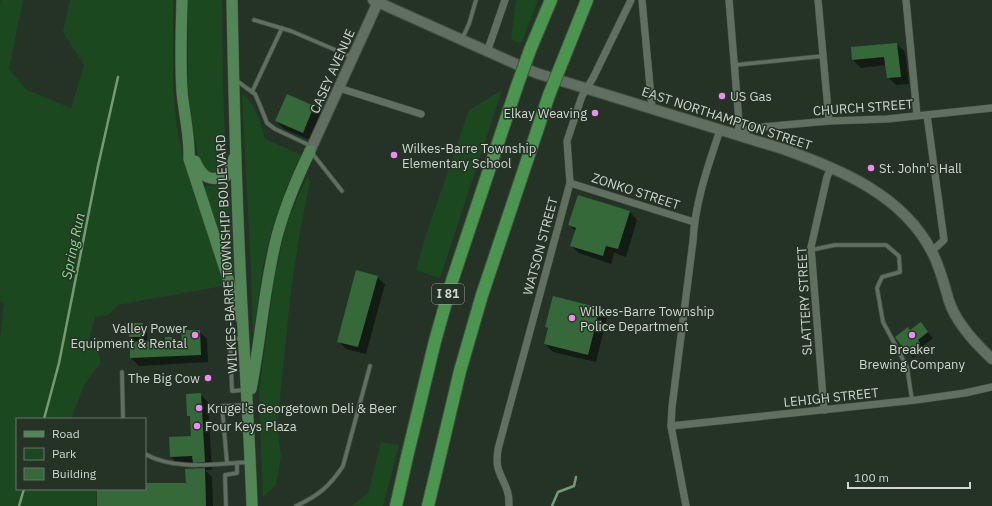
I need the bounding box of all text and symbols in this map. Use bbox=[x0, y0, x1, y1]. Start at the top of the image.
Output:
street label: CASEY AVENUE bbox=[306, 26, 359, 116]
street label: EAST NORTHAMPTON STREET bbox=[640, 83, 815, 154]
place label: US Gas bbox=[730, 88, 772, 105]
marker: US Gas bbox=[717, 91, 727, 101]
street label: CHURCH STREET bbox=[812, 95, 914, 119]
place label: Elkay Weaving bbox=[503, 105, 587, 122]
marker: Elkay Weaving bbox=[590, 108, 600, 118]
street label: WILKES-BARRE TOWNSHIP BOULEVARD bbox=[212, 134, 241, 374]
place label: Wilkes-Barre Township Elementary School bbox=[402, 140, 536, 172]
marker: Wilkes-Barre Township Elementary School bbox=[389, 150, 399, 160]
place label: St. John's Hall bbox=[879, 160, 962, 177]
marker: St. John's Hall bbox=[866, 163, 876, 173]
street label: ZONKO STREET bbox=[590, 169, 683, 214]
street label: WATSON STREET bbox=[519, 195, 562, 297]
water label: Spring Run bbox=[57, 211, 89, 281]
street label: SLATTERY STREET bbox=[793, 246, 816, 356]
road number: I 81 bbox=[432, 284, 464, 304]
place label: Wilkes-Barre Township Police Department bbox=[580, 303, 714, 335]
marker: Wilkes-Barre Township Police Department bbox=[567, 313, 577, 323]
place label: Valley Power Equipment & Rental bbox=[71, 320, 187, 352]
marker: Valley Power Equipment & Rental bbox=[190, 330, 200, 340]
marker: Breaker Brewing Company bbox=[907, 330, 917, 340]
place label: Breaker Brewing Company bbox=[859, 341, 965, 373]
place label: The Big Cow bbox=[128, 370, 200, 387]
marker: The Big Cow bbox=[203, 373, 213, 383]
street label: LEHIGH STREET bbox=[783, 384, 880, 411]
place label: Krugel's Georgetown Deli & Beer bbox=[207, 400, 397, 417]
marker: Krugel's Georgetown Deli & Beer bbox=[194, 403, 204, 413]
legend bbox=[16, 418, 146, 490]
place label: Four Keys Plaza bbox=[205, 418, 297, 435]
marker: Four Keys Plaza bbox=[192, 421, 202, 431]
text: Road bbox=[52, 426, 80, 441]
text: Park bbox=[52, 446, 77, 461]
scale bar bbox=[848, 464, 970, 490]
text: Building bbox=[52, 466, 97, 481]
text: 100 m bbox=[854, 470, 889, 485]

